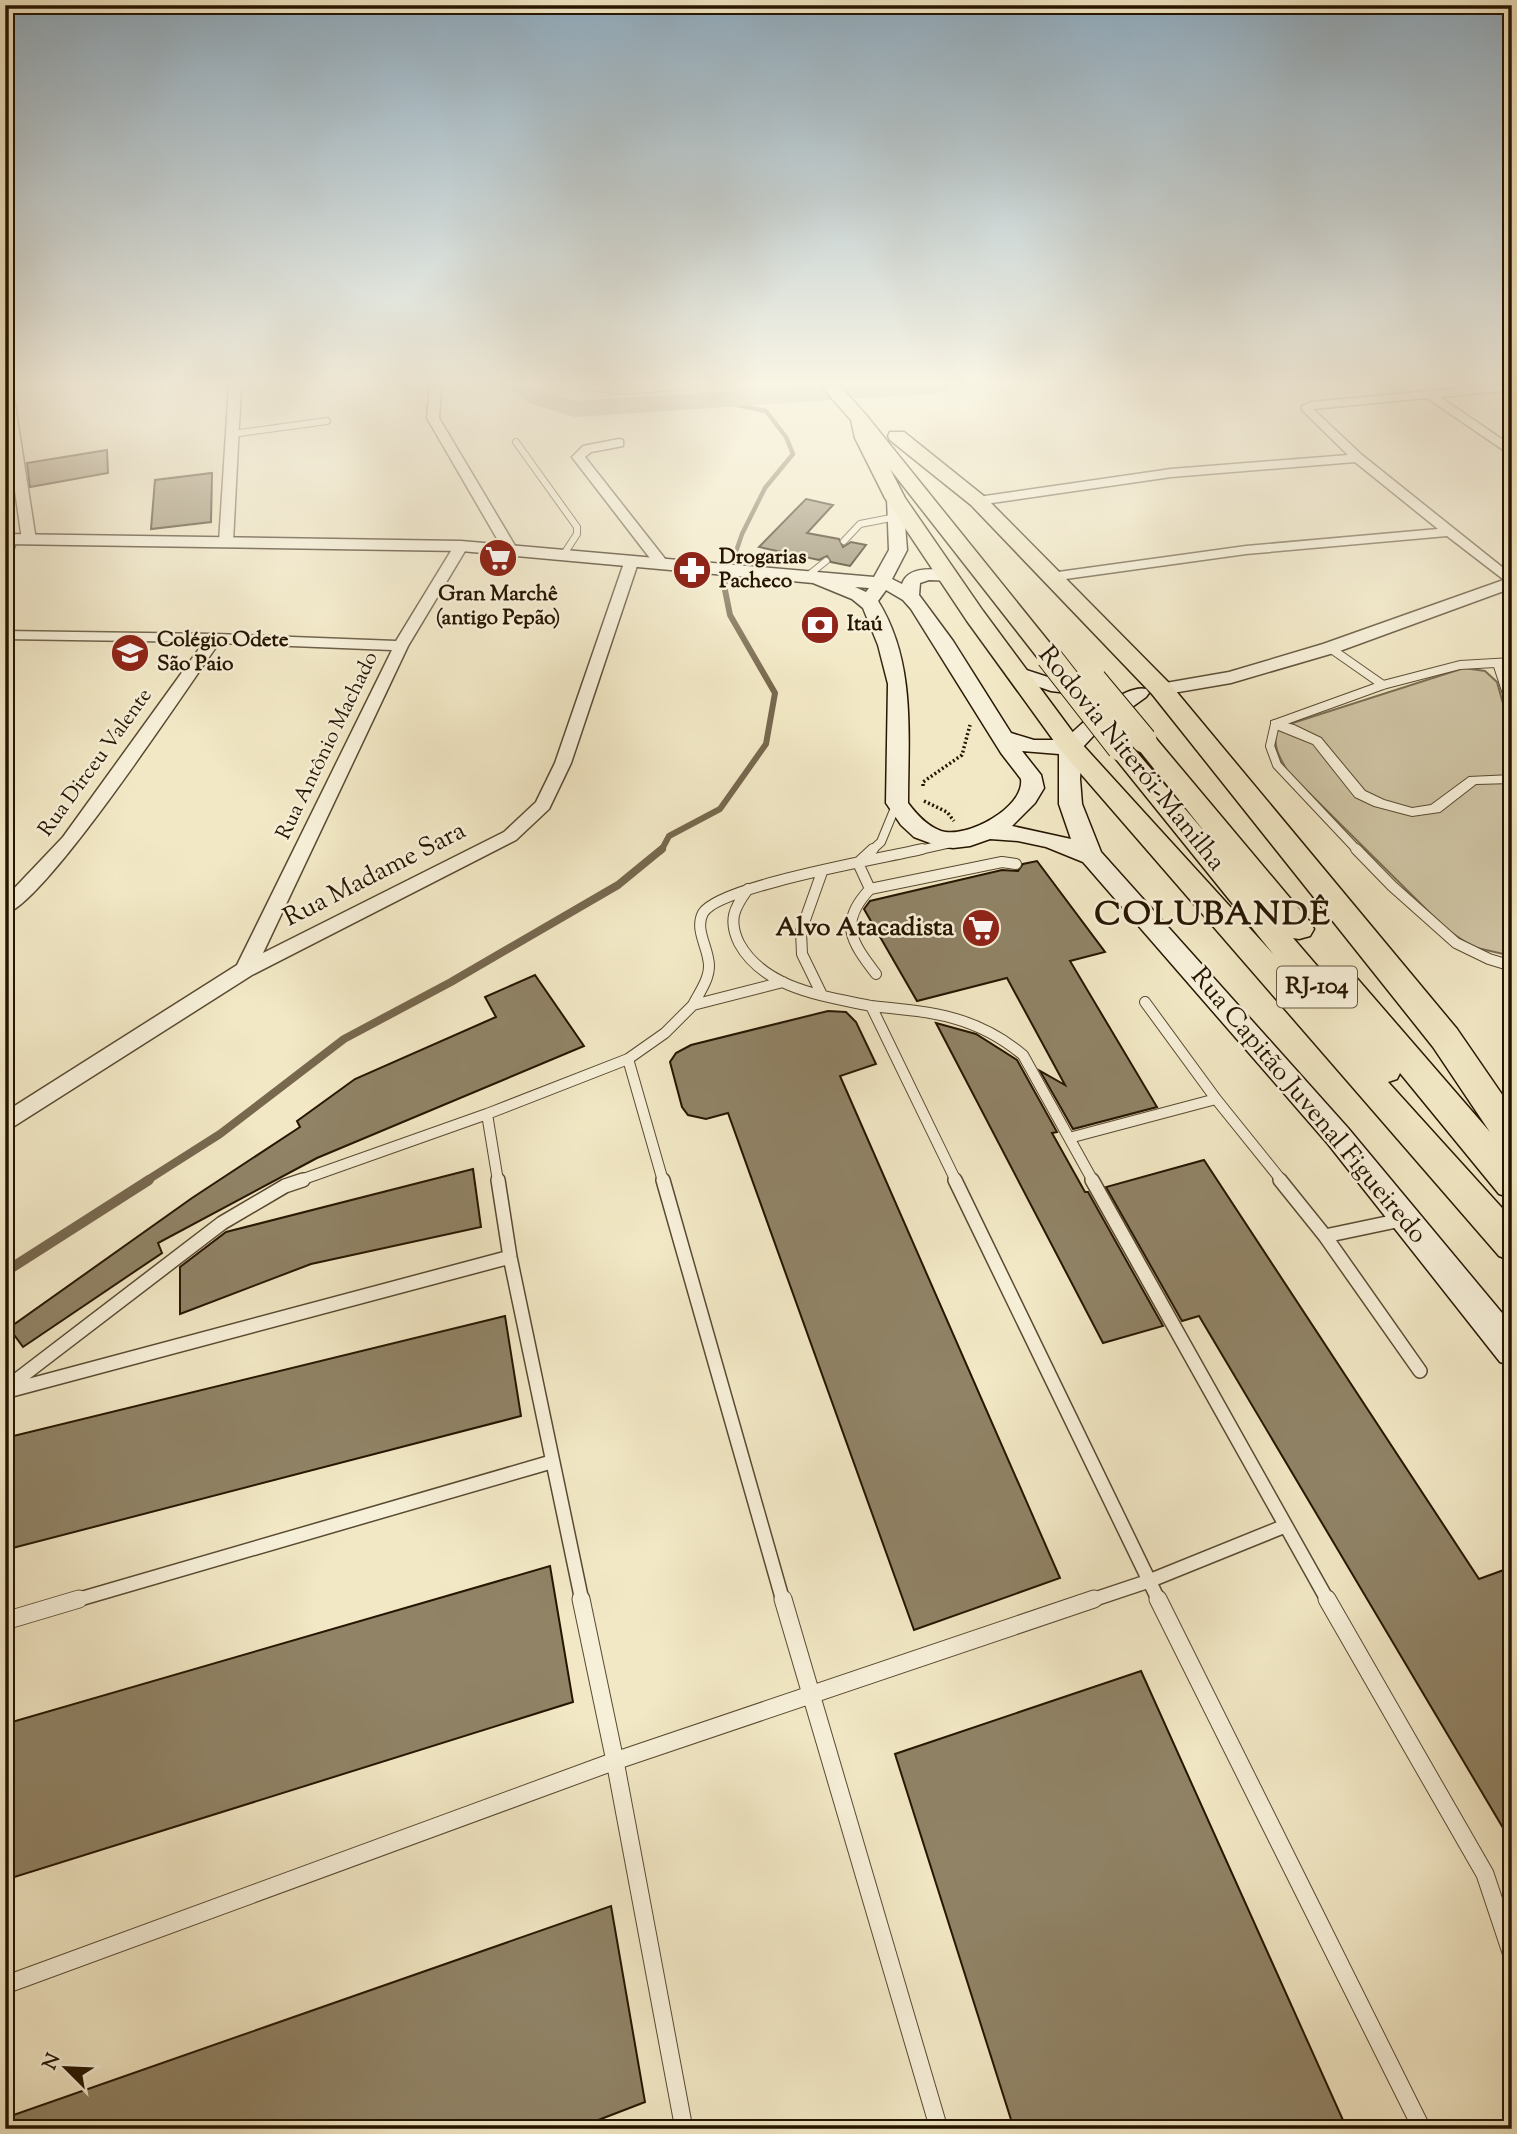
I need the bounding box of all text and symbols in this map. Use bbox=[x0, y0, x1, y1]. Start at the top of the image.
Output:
supermarket icon: Gran Marchê (antigo Pepão) bbox=[477, 537, 519, 579]
place label: Drogarias Pacheco bbox=[719, 543, 806, 597]
pharmacy icon: Drogarias Pacheco bbox=[671, 549, 713, 591]
place label: Gran Marchê (antigo Pepão) bbox=[436, 580, 560, 634]
bank icon: Itaú bbox=[799, 604, 841, 646]
place label: Itaú bbox=[847, 610, 883, 640]
place label: Colégio Odete São Paio bbox=[157, 626, 289, 680]
school or university icon: Colégio Odete São Paio bbox=[109, 632, 151, 674]
street label: Rodovia Niterói-Manilha bbox=[1028, 638, 1234, 880]
street label: Rua Antônio Machado bbox=[269, 647, 387, 845]
street label: Rua Dirceu Valente bbox=[32, 683, 160, 843]
street label: Rua Madame Sara bbox=[277, 813, 473, 937]
district label: COLUBANDÊ bbox=[1094, 892, 1332, 940]
supermarket icon: Alvo Atacadista bbox=[960, 907, 1002, 949]
place label: Alvo Atacadista bbox=[775, 910, 954, 947]
street label: Rua Capitão Juvenal Figueiredo bbox=[1181, 960, 1435, 1252]
road number: RJ-104 bbox=[1277, 967, 1357, 1007]
north arrow bbox=[32, 2032, 102, 2102]
text: N bbox=[37, 2050, 68, 2075]

